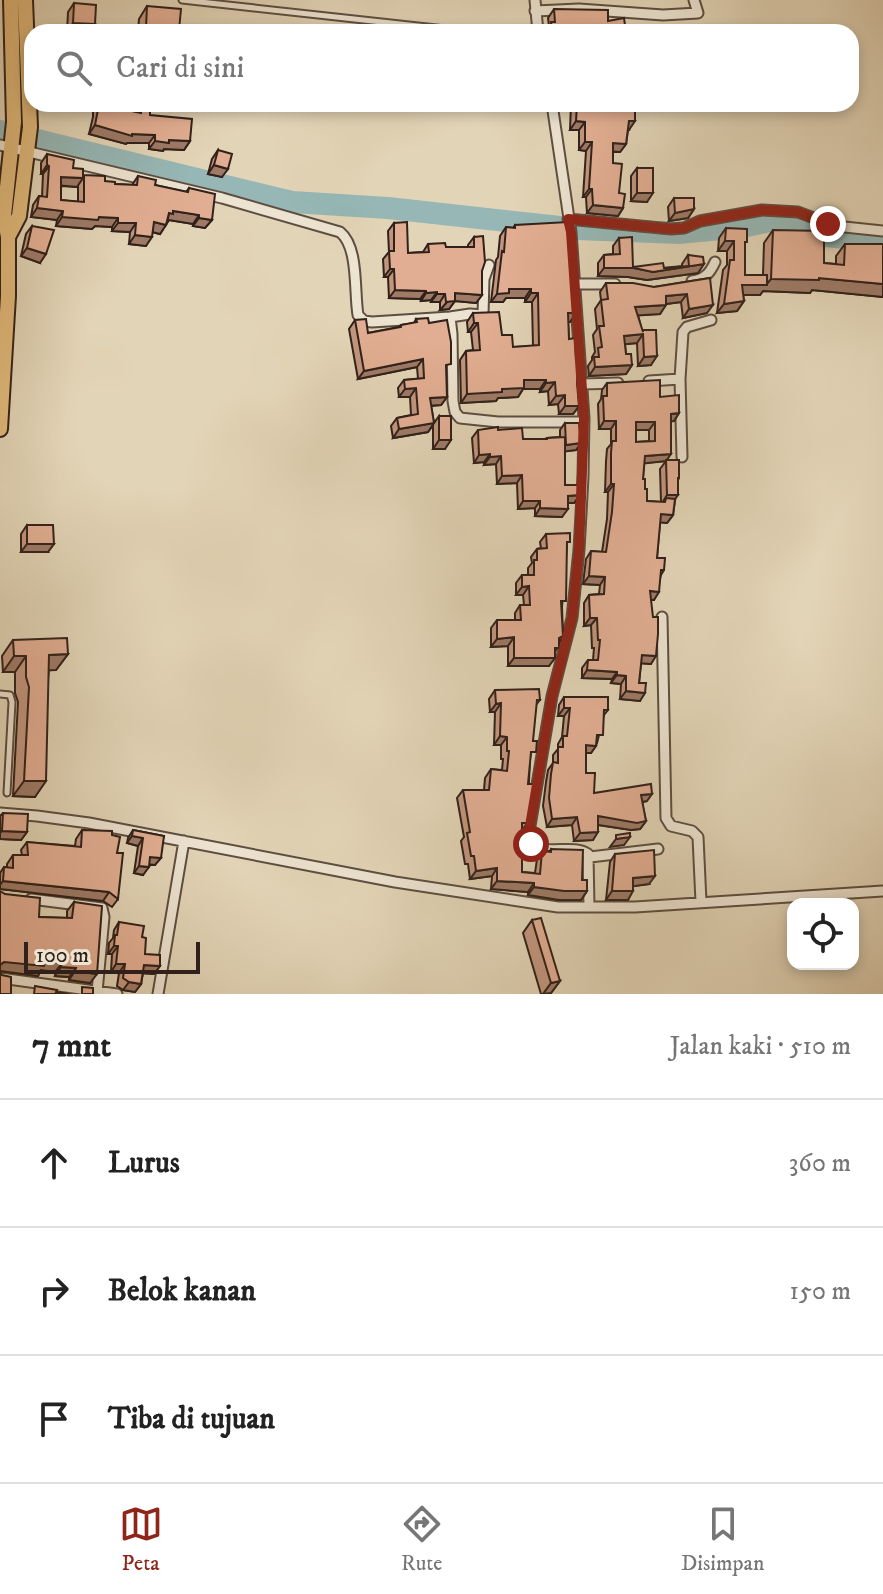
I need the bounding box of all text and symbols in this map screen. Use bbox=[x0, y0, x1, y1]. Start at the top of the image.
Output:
search box bbox=[24, 24, 859, 112]
icon: search bbox=[52, 46, 96, 90]
text: Cari di sini bbox=[116, 50, 244, 87]
route end bbox=[810, 206, 846, 242]
route start bbox=[513, 826, 549, 862]
map controls bbox=[787, 898, 859, 970]
button: locate bbox=[787, 898, 859, 970]
scale bar bbox=[24, 938, 200, 974]
text: 100 m bbox=[36, 942, 89, 969]
text: 7 mnt bbox=[32, 1025, 111, 1067]
text: Jalan kaki · 510 m bbox=[670, 1030, 851, 1063]
icon: ahead bbox=[32, 1141, 76, 1185]
text: Lurus bbox=[108, 1145, 180, 1182]
text: 360 m bbox=[789, 1147, 851, 1180]
icon: right bbox=[32, 1269, 76, 1313]
text: Belok kanan bbox=[108, 1273, 256, 1310]
text: 150 m bbox=[790, 1275, 851, 1308]
icon: arrive bbox=[32, 1397, 76, 1441]
text: Tiba di tujuan bbox=[108, 1401, 275, 1438]
tab: Peta bbox=[119, 1502, 163, 1577]
tab: Rute bbox=[400, 1502, 444, 1577]
tab: Disimpan bbox=[681, 1502, 764, 1577]

